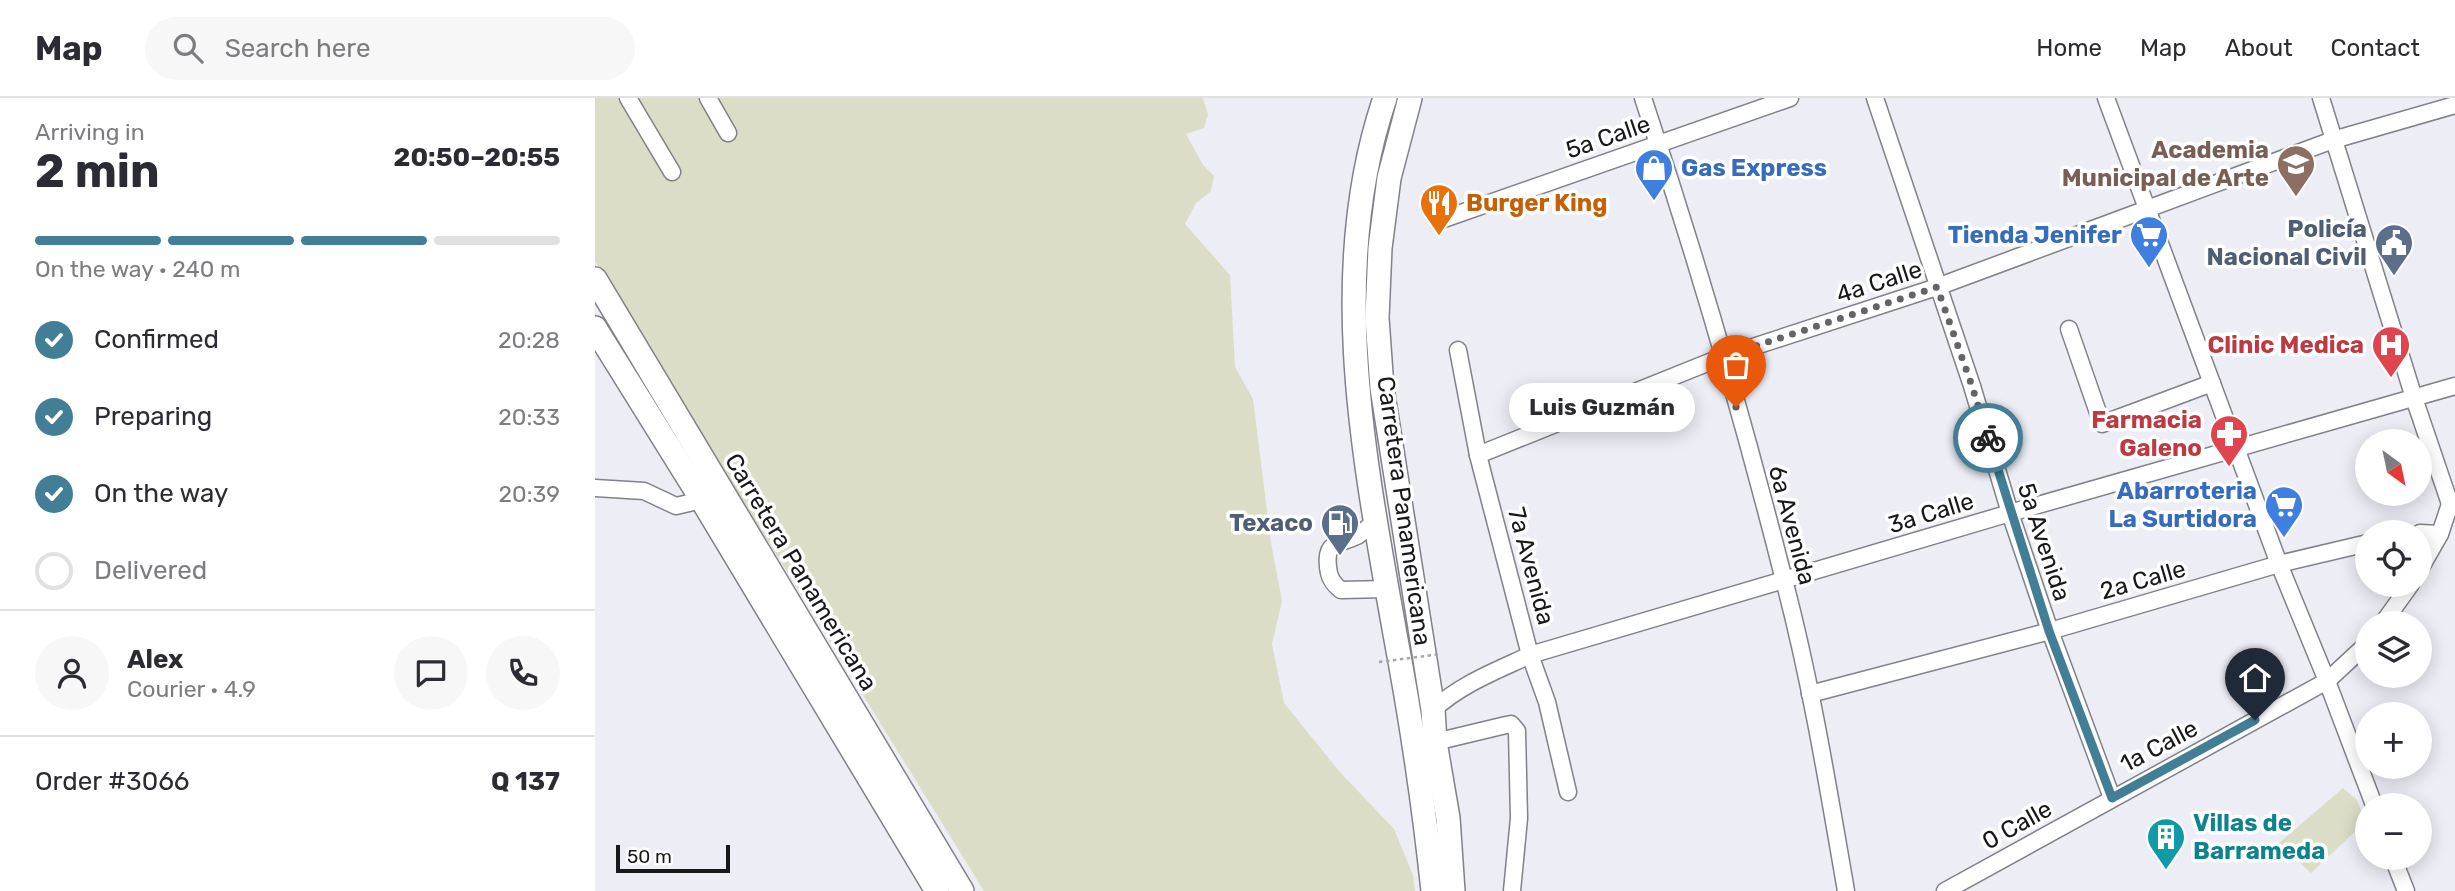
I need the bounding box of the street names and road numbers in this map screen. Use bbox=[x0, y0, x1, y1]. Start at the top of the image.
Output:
street label: 5a Calle bbox=[1562, 109, 1654, 165]
street label: 4a Calle bbox=[1833, 255, 1925, 309]
street label: Carretera Panamericana bbox=[1371, 375, 1437, 647]
street label: Carretera Panamericana bbox=[719, 448, 883, 696]
street label: 6a Avenida bbox=[1763, 462, 1821, 588]
street label: 5a Avenida bbox=[2012, 480, 2076, 604]
street label: 3a Calle bbox=[1885, 487, 1977, 539]
street label: 7a Avenida bbox=[1502, 504, 1560, 628]
street label: 2a Calle bbox=[2097, 554, 2189, 606]
street label: 1a Calle bbox=[2115, 714, 2203, 778]
street label: 0 Calle bbox=[1977, 794, 2057, 856]

